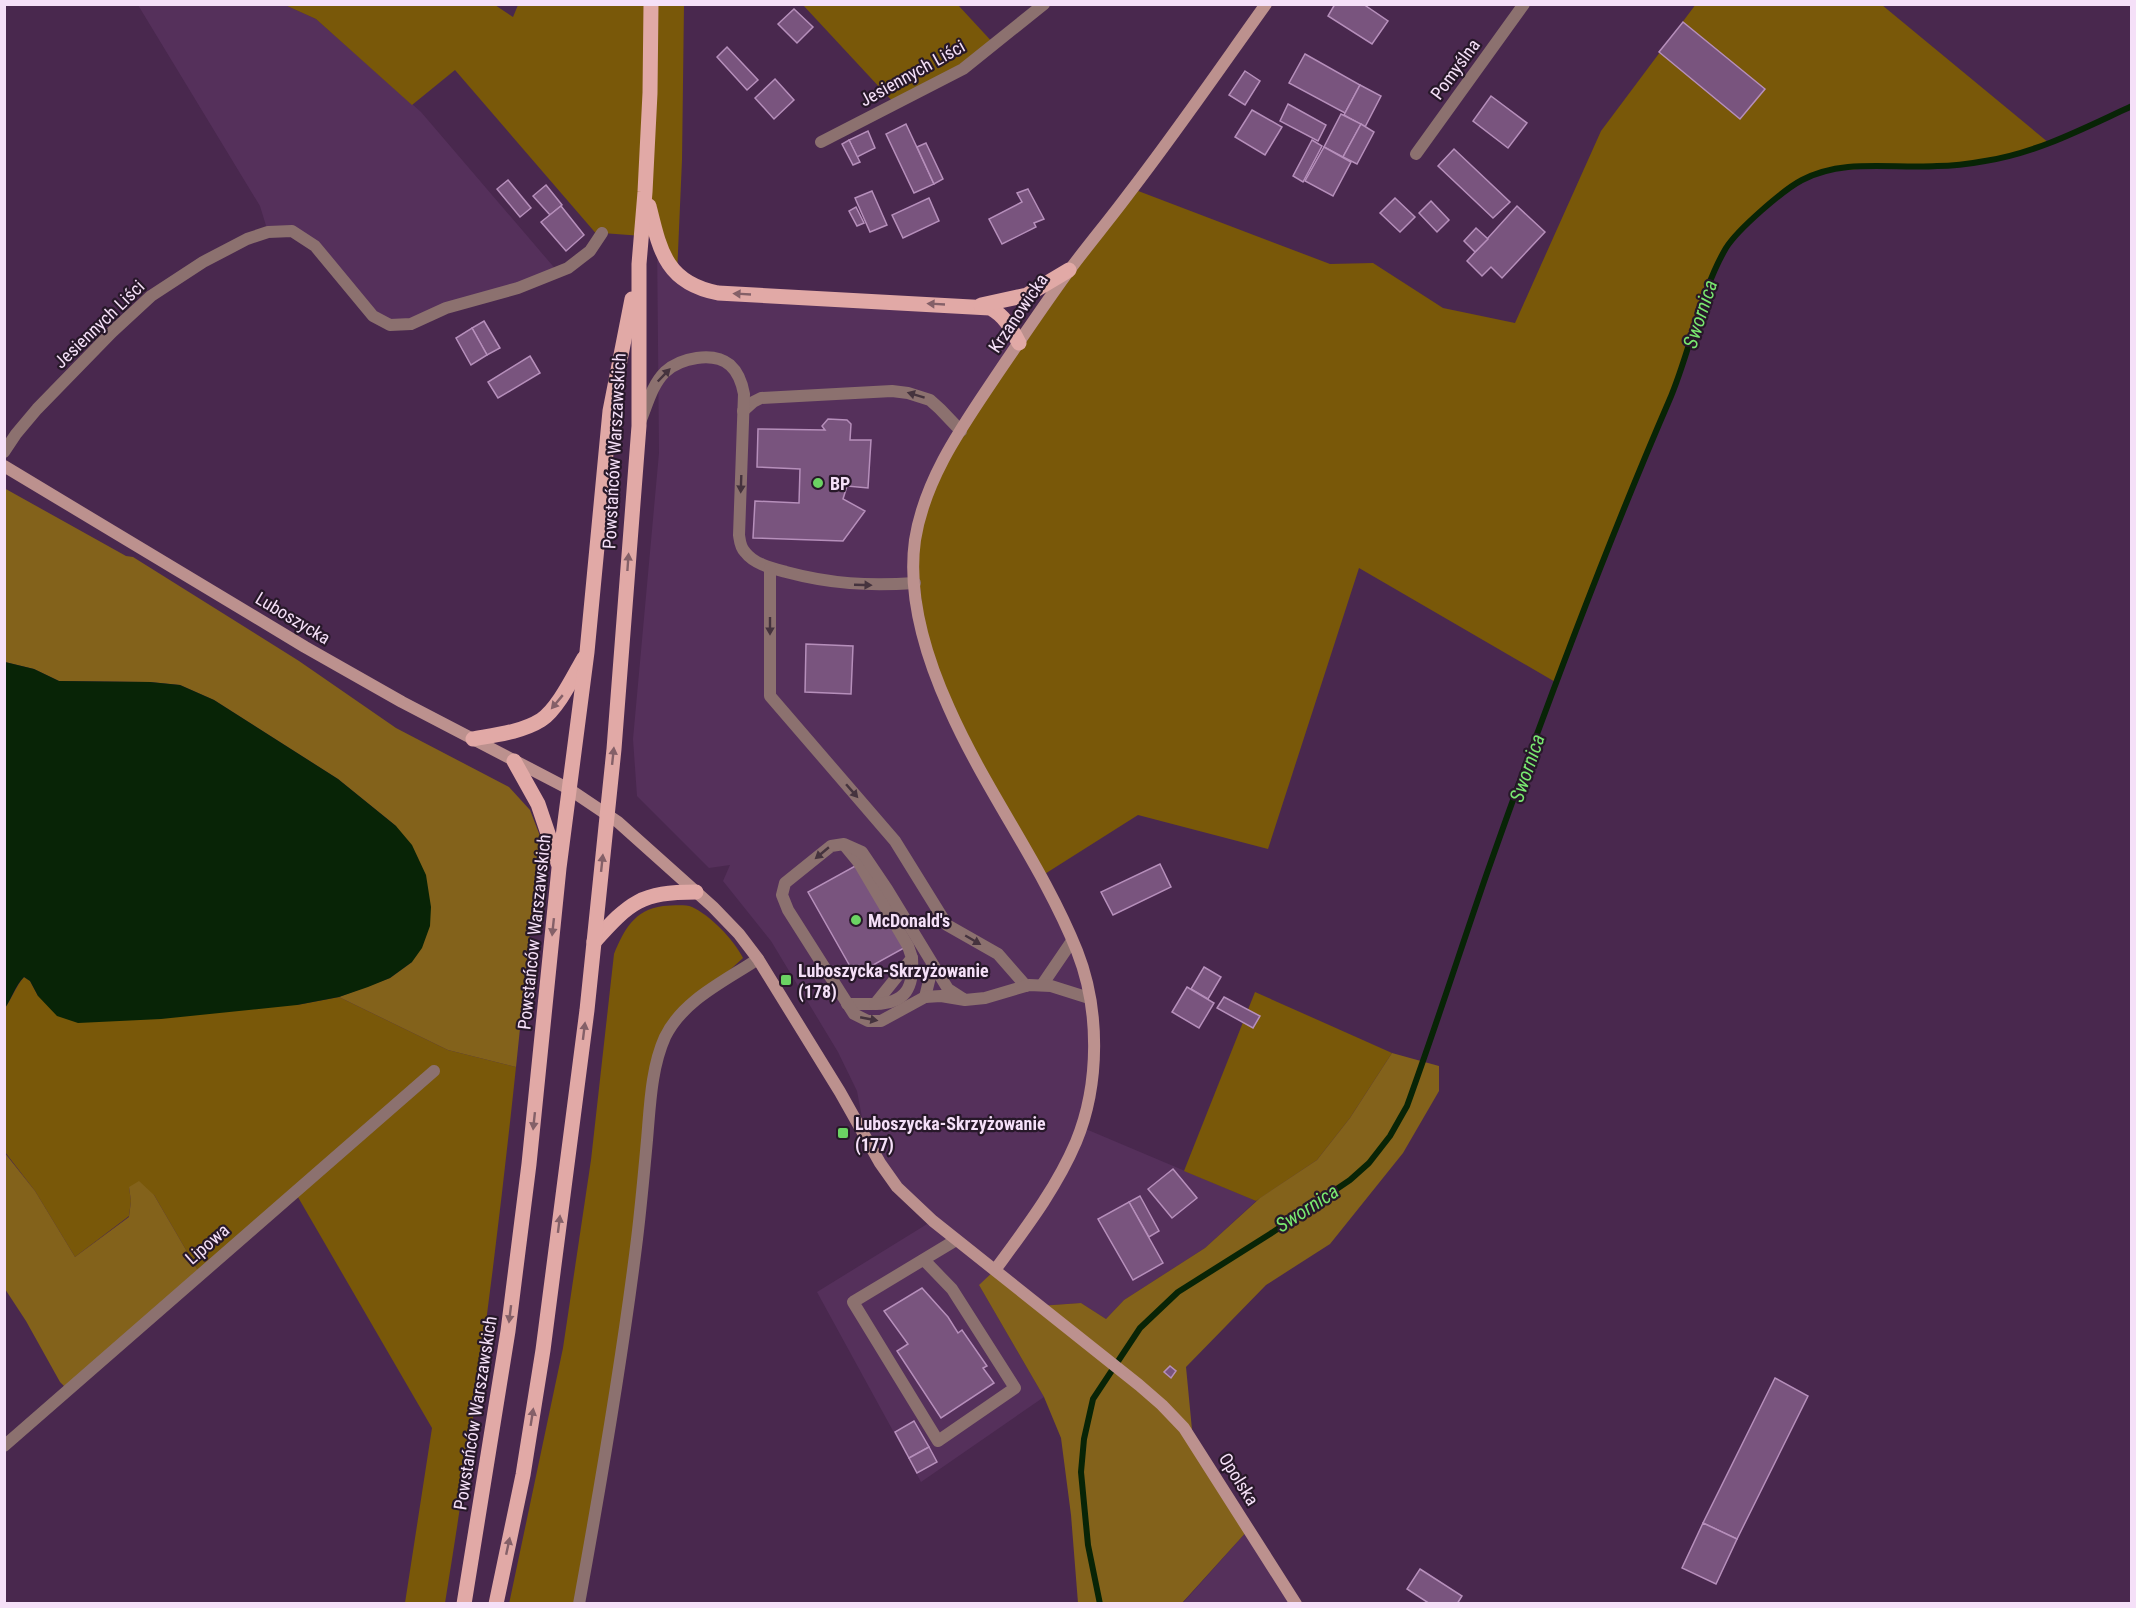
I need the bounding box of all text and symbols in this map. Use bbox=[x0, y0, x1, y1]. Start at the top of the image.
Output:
street label: Jesiennych Liści bbox=[856, 35, 968, 111]
street label: Pomyślna bbox=[1426, 35, 1484, 103]
street label: Krzanowicka bbox=[984, 270, 1052, 356]
street label: Jesiennych Liści bbox=[50, 276, 148, 372]
water label: Swornica bbox=[1678, 277, 1722, 351]
one-way arrow bbox=[732, 290, 751, 299]
one-way arrow bbox=[927, 299, 946, 308]
street label: Powstańców Warszawskich bbox=[598, 353, 630, 549]
one-way arrow bbox=[657, 368, 671, 382]
one-way arrow bbox=[907, 390, 925, 399]
place label: BP bbox=[830, 473, 850, 494]
one-way arrow bbox=[736, 474, 745, 493]
marker: BP bbox=[811, 476, 825, 490]
one-way arrow bbox=[623, 552, 633, 571]
one-way arrow bbox=[853, 580, 872, 590]
street label: Luboszycka bbox=[252, 588, 334, 648]
one-way arrow bbox=[765, 617, 775, 636]
one-way arrow bbox=[550, 694, 563, 710]
water label: Swornica bbox=[1504, 731, 1550, 805]
one-way arrow bbox=[608, 747, 618, 766]
one-way arrow bbox=[845, 783, 858, 798]
street label: Powstańców Warszawskich bbox=[513, 833, 555, 1031]
one-way arrow bbox=[814, 846, 830, 859]
one-way arrow bbox=[597, 853, 607, 872]
place label: McDonald's bbox=[868, 910, 950, 931]
marker: McDonald's bbox=[849, 913, 863, 927]
one-way arrow bbox=[549, 917, 558, 936]
one-way arrow bbox=[965, 935, 982, 945]
place label: Luboszycka-Skrzyżowanie (178) bbox=[798, 960, 989, 1003]
marker: Luboszycka-Skrzyżowanie (178) bbox=[779, 973, 793, 987]
one-way arrow bbox=[860, 1015, 879, 1024]
one-way arrow bbox=[580, 1021, 589, 1040]
one-way arrow bbox=[529, 1111, 539, 1130]
place label: Luboszycka-Skrzyżowanie (177) bbox=[855, 1113, 1046, 1156]
marker: Luboszycka-Skrzyżowanie (177) bbox=[836, 1126, 850, 1140]
water label: Swornica bbox=[1271, 1179, 1343, 1237]
one-way arrow bbox=[555, 1215, 564, 1234]
street label: Lipowa bbox=[181, 1219, 233, 1269]
one-way arrow bbox=[505, 1305, 515, 1324]
street label: Powstańców Warszawskich bbox=[449, 1315, 501, 1511]
one-way arrow bbox=[528, 1408, 537, 1427]
street label: Opolska bbox=[1215, 1449, 1263, 1509]
one-way arrow bbox=[504, 1536, 513, 1555]

